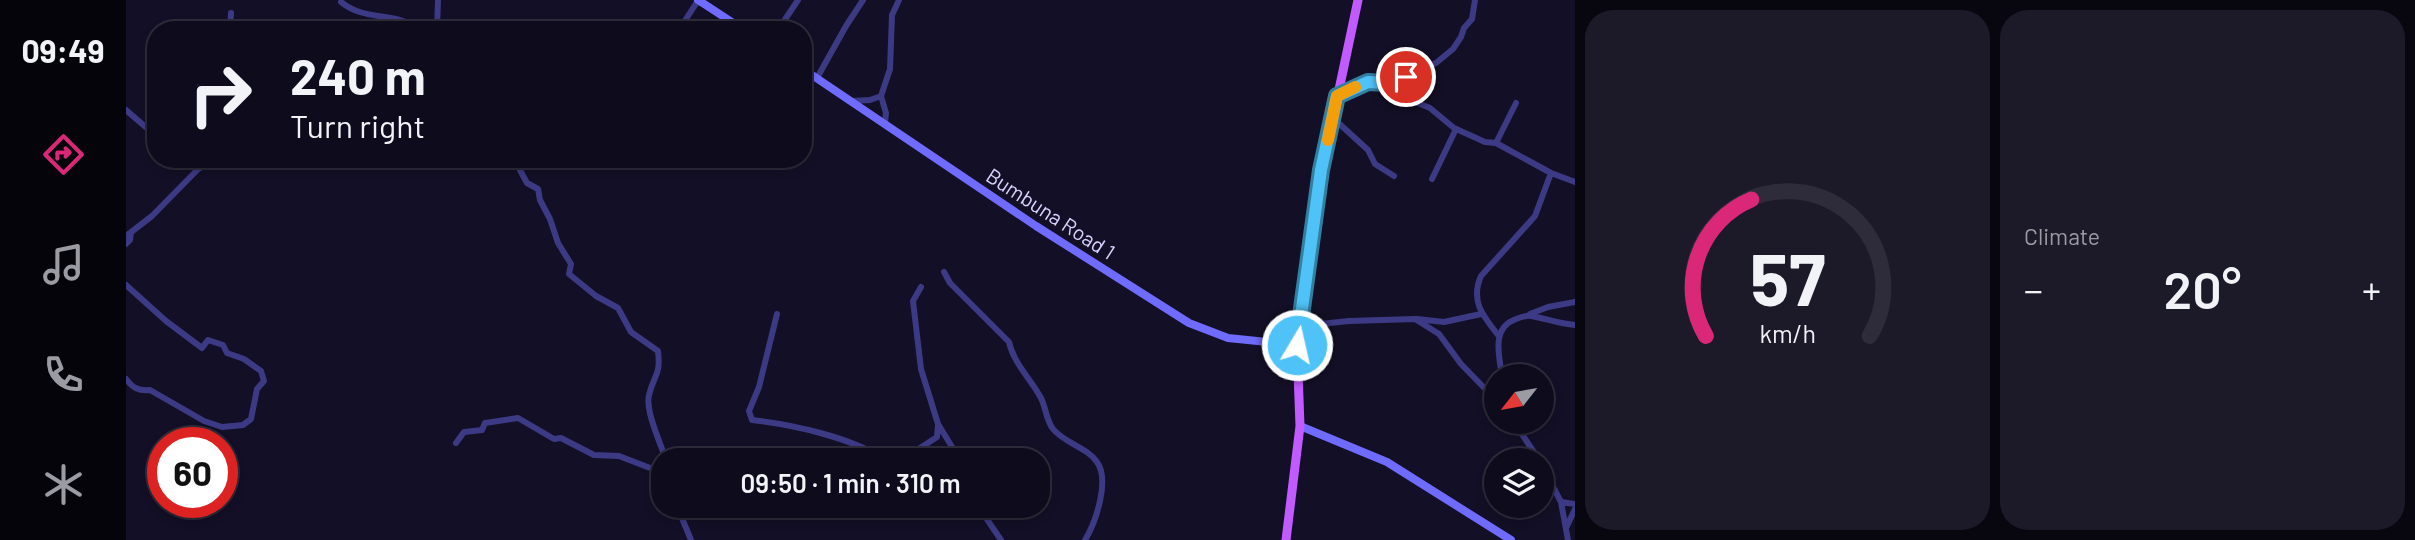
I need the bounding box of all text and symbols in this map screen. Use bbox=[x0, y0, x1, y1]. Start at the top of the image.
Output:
text: 09:49 bbox=[21, 31, 105, 69]
text: 240 m bbox=[290, 46, 426, 105]
pin bbox=[1376, 47, 1436, 107]
icon: right bbox=[175, 49, 266, 140]
icon: arrive bbox=[1387, 58, 1425, 96]
text: Turn right bbox=[290, 106, 425, 144]
icon: directions bbox=[39, 130, 88, 179]
street label: Bumbuna Road 1 bbox=[982, 162, 1120, 264]
text: Climate bbox=[2024, 222, 2100, 250]
text: 57 bbox=[1750, 233, 1825, 321]
icon: music bbox=[39, 240, 88, 289]
text: 20° bbox=[2164, 257, 2241, 319]
text: − bbox=[2024, 266, 2043, 312]
text: + bbox=[2362, 266, 2381, 312]
position arrow bbox=[1260, 308, 1334, 382]
text: km/h bbox=[1759, 318, 1816, 348]
icon: phone bbox=[39, 350, 88, 399]
north arrow bbox=[1484, 364, 1554, 434]
map controls bbox=[1484, 364, 1554, 518]
speed limit sign: 60 bbox=[147, 427, 238, 518]
button: layers bbox=[1484, 448, 1554, 518]
icon: climate bbox=[39, 460, 88, 509]
text: 09:50 · 1 min · 310 m bbox=[741, 467, 960, 498]

